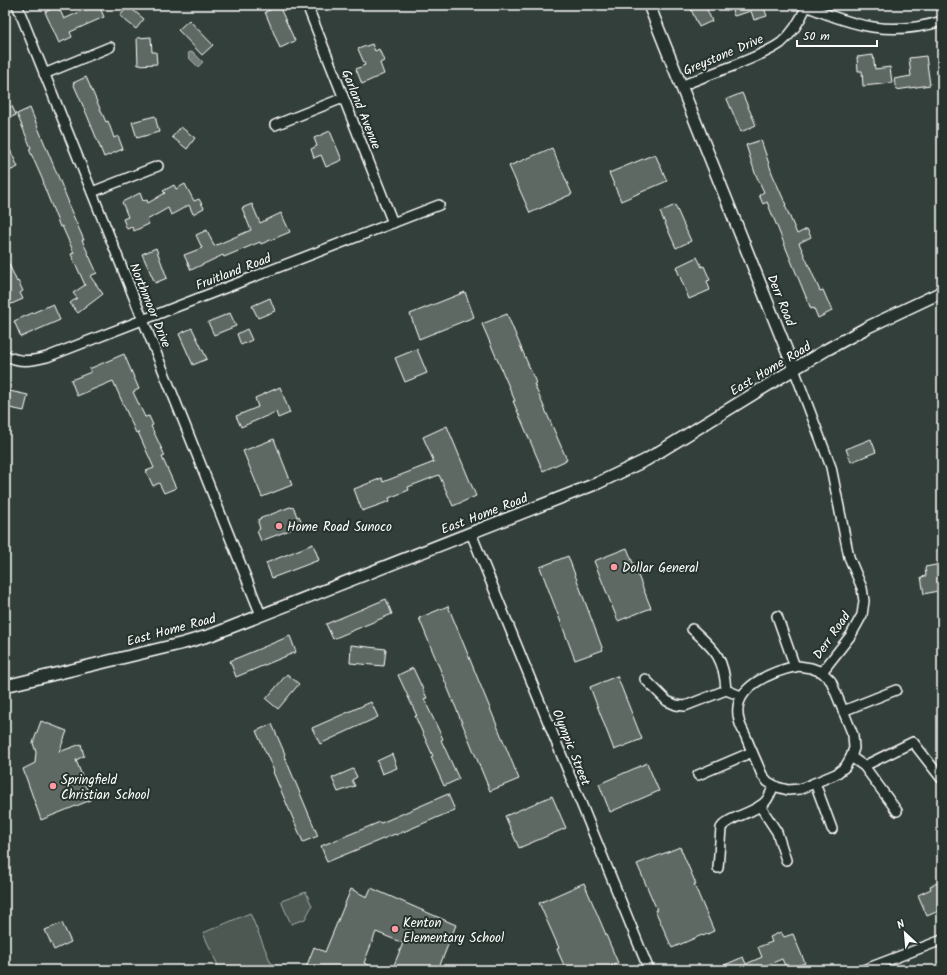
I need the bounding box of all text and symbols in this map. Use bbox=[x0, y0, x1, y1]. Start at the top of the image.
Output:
scale bar bbox=[797, 22, 877, 48]
text: 50 m bbox=[803, 27, 830, 46]
street label: Greystone Drive bbox=[680, 29, 767, 82]
street label: Garland Avenue bbox=[335, 66, 386, 153]
street label: Fruitland Road bbox=[193, 248, 275, 296]
street label: Northmoor Drive bbox=[123, 260, 176, 351]
street label: Derr Road bbox=[761, 272, 801, 330]
street label: East Home Road bbox=[726, 336, 816, 402]
street label: East Home Road bbox=[438, 488, 532, 541]
place label: Home Road Sunoco bbox=[287, 517, 392, 538]
marker: Home Road Sunoco bbox=[274, 521, 284, 531]
place label: Dollar General bbox=[622, 558, 698, 579]
marker: Dollar General bbox=[609, 562, 619, 572]
street label: Derr Road bbox=[808, 607, 857, 664]
street label: East Home Road bbox=[124, 608, 219, 652]
street label: Olympic Street bbox=[546, 706, 596, 790]
place label: Springfield Christian School bbox=[61, 770, 150, 806]
marker: Springfield Christian School bbox=[48, 781, 58, 791]
place label: Kenton Elementary School bbox=[403, 913, 504, 949]
north arrow bbox=[885, 913, 925, 953]
text: N bbox=[894, 915, 908, 935]
marker: Kenton Elementary School bbox=[390, 924, 400, 934]

